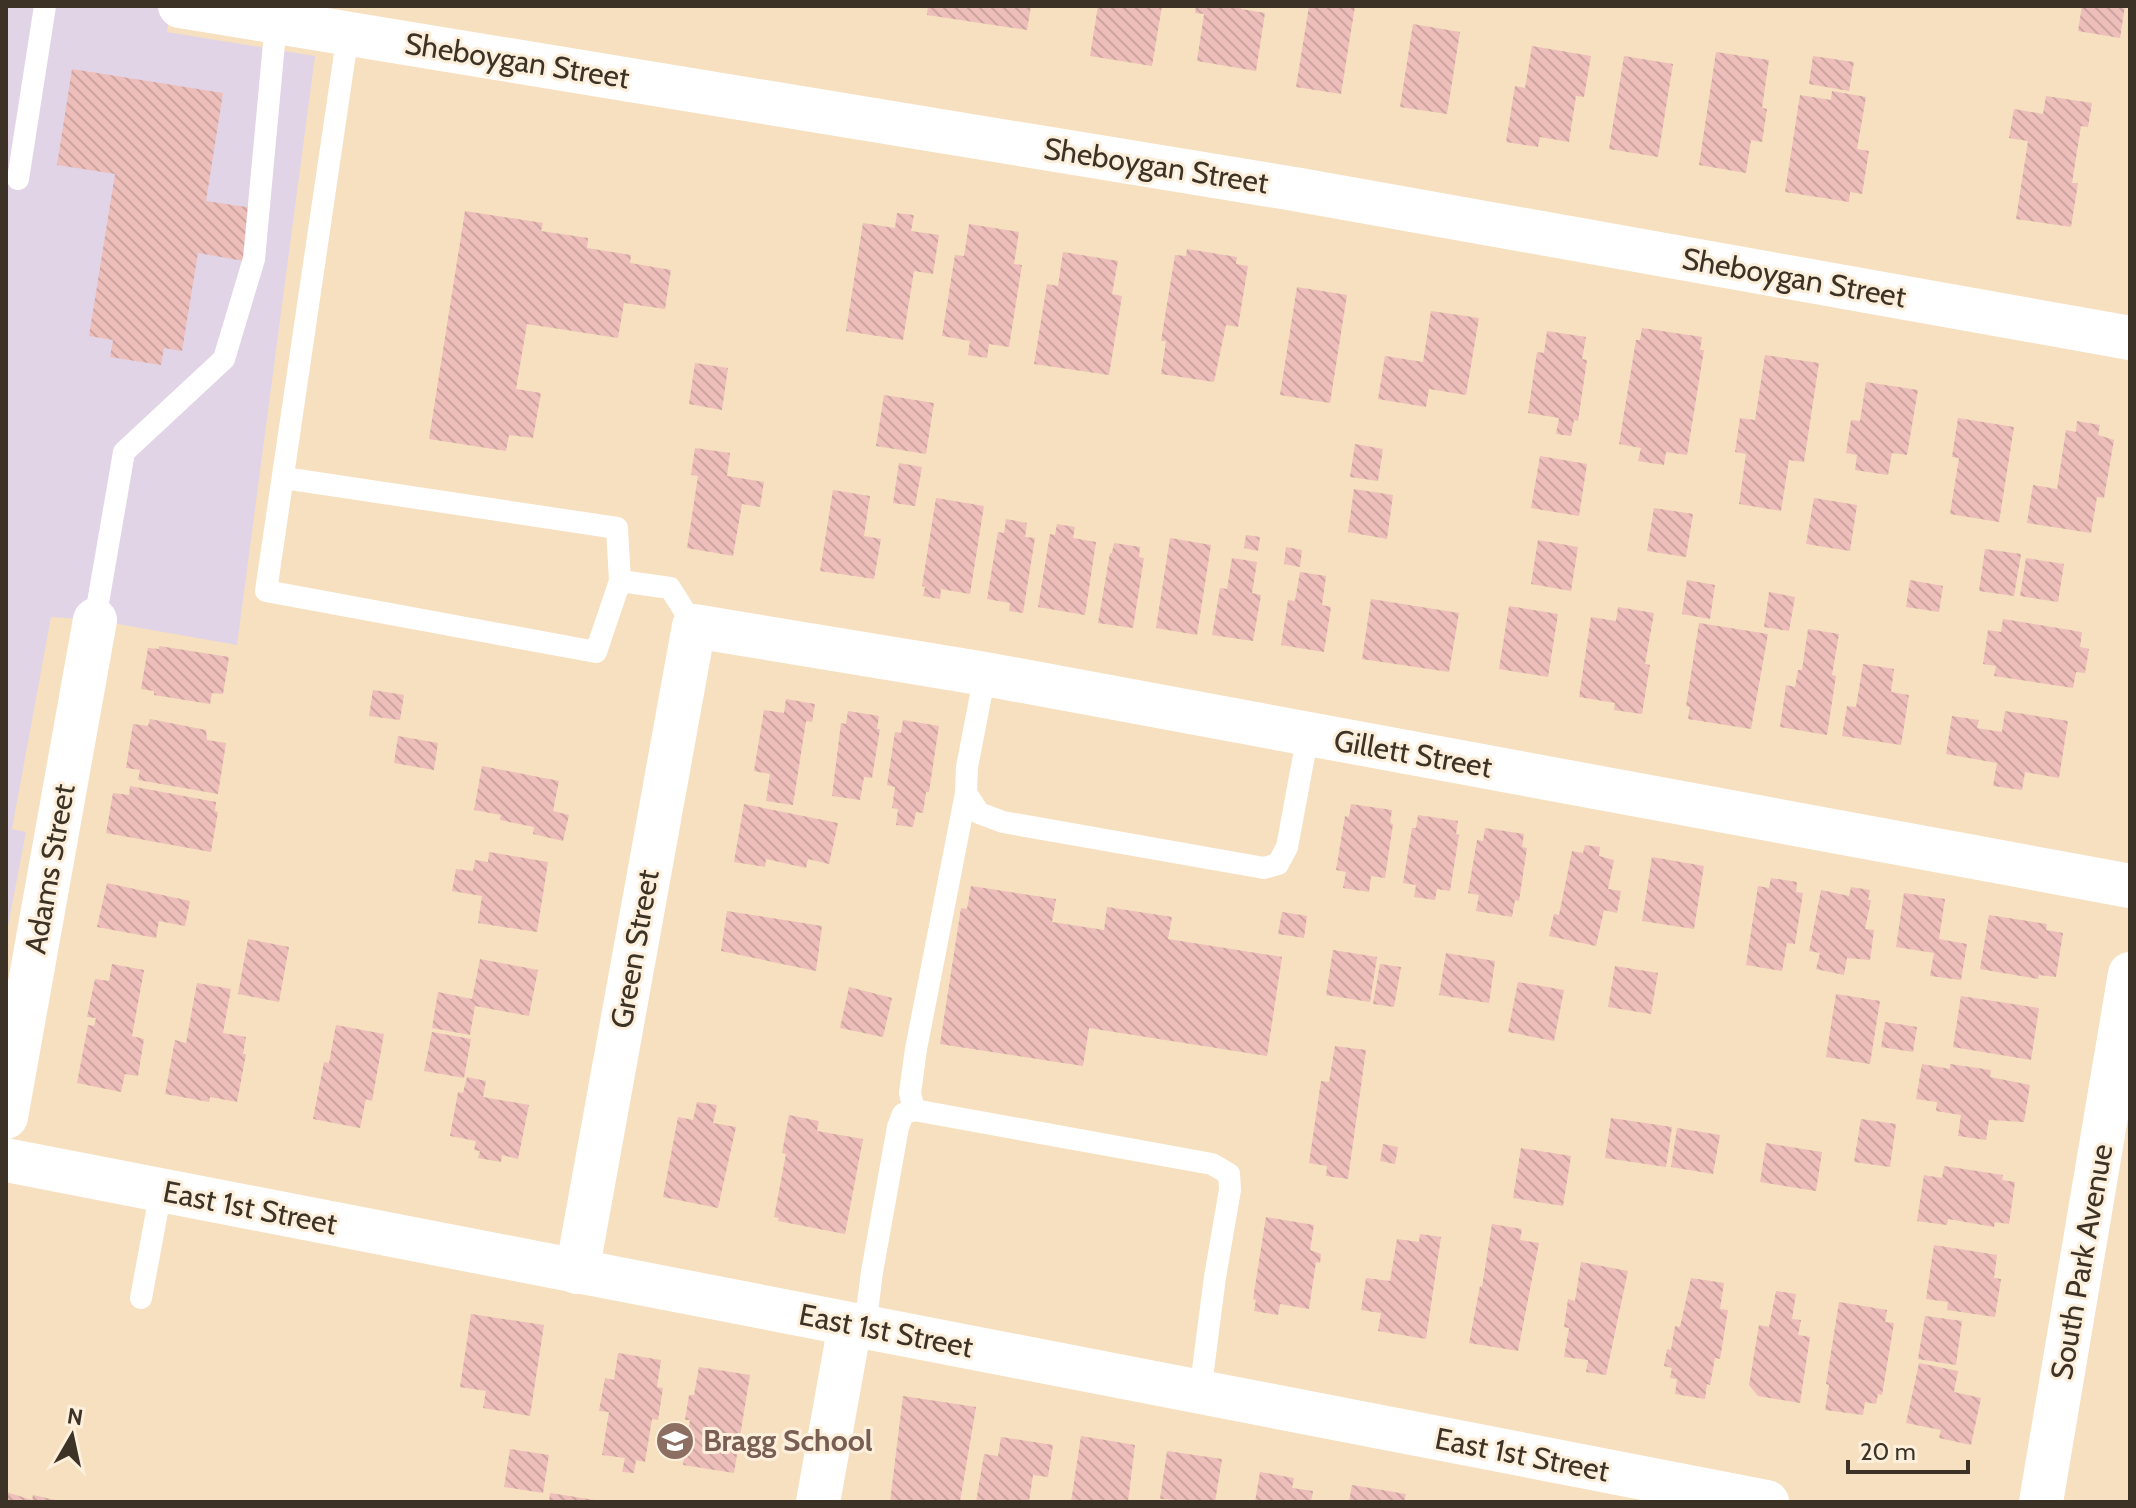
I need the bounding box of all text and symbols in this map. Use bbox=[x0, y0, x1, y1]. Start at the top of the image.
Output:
street label: Sheboygan Street bbox=[402, 25, 632, 97]
street label: Sheboygan Street bbox=[1041, 130, 1271, 202]
street label: Sheboygan Street bbox=[1679, 240, 1909, 315]
street label: Gillett Street bbox=[1331, 721, 1495, 786]
street label: Adams Street bbox=[16, 781, 83, 957]
street label: Green Street bbox=[602, 867, 667, 1031]
street label: South Park Avenue bbox=[2043, 1141, 2120, 1383]
street label: East 1st Street bbox=[160, 1173, 340, 1243]
street label: East 1st Street bbox=[796, 1296, 976, 1366]
north arrow bbox=[32, 1396, 112, 1476]
text: N bbox=[65, 1402, 85, 1431]
school or university icon: Bragg School bbox=[654, 1420, 696, 1462]
street label: East 1st Street bbox=[1432, 1420, 1612, 1490]
place label: Bragg School bbox=[703, 1422, 873, 1459]
scale bar bbox=[1848, 1424, 1968, 1474]
text: 20 m bbox=[1860, 1437, 1916, 1466]

